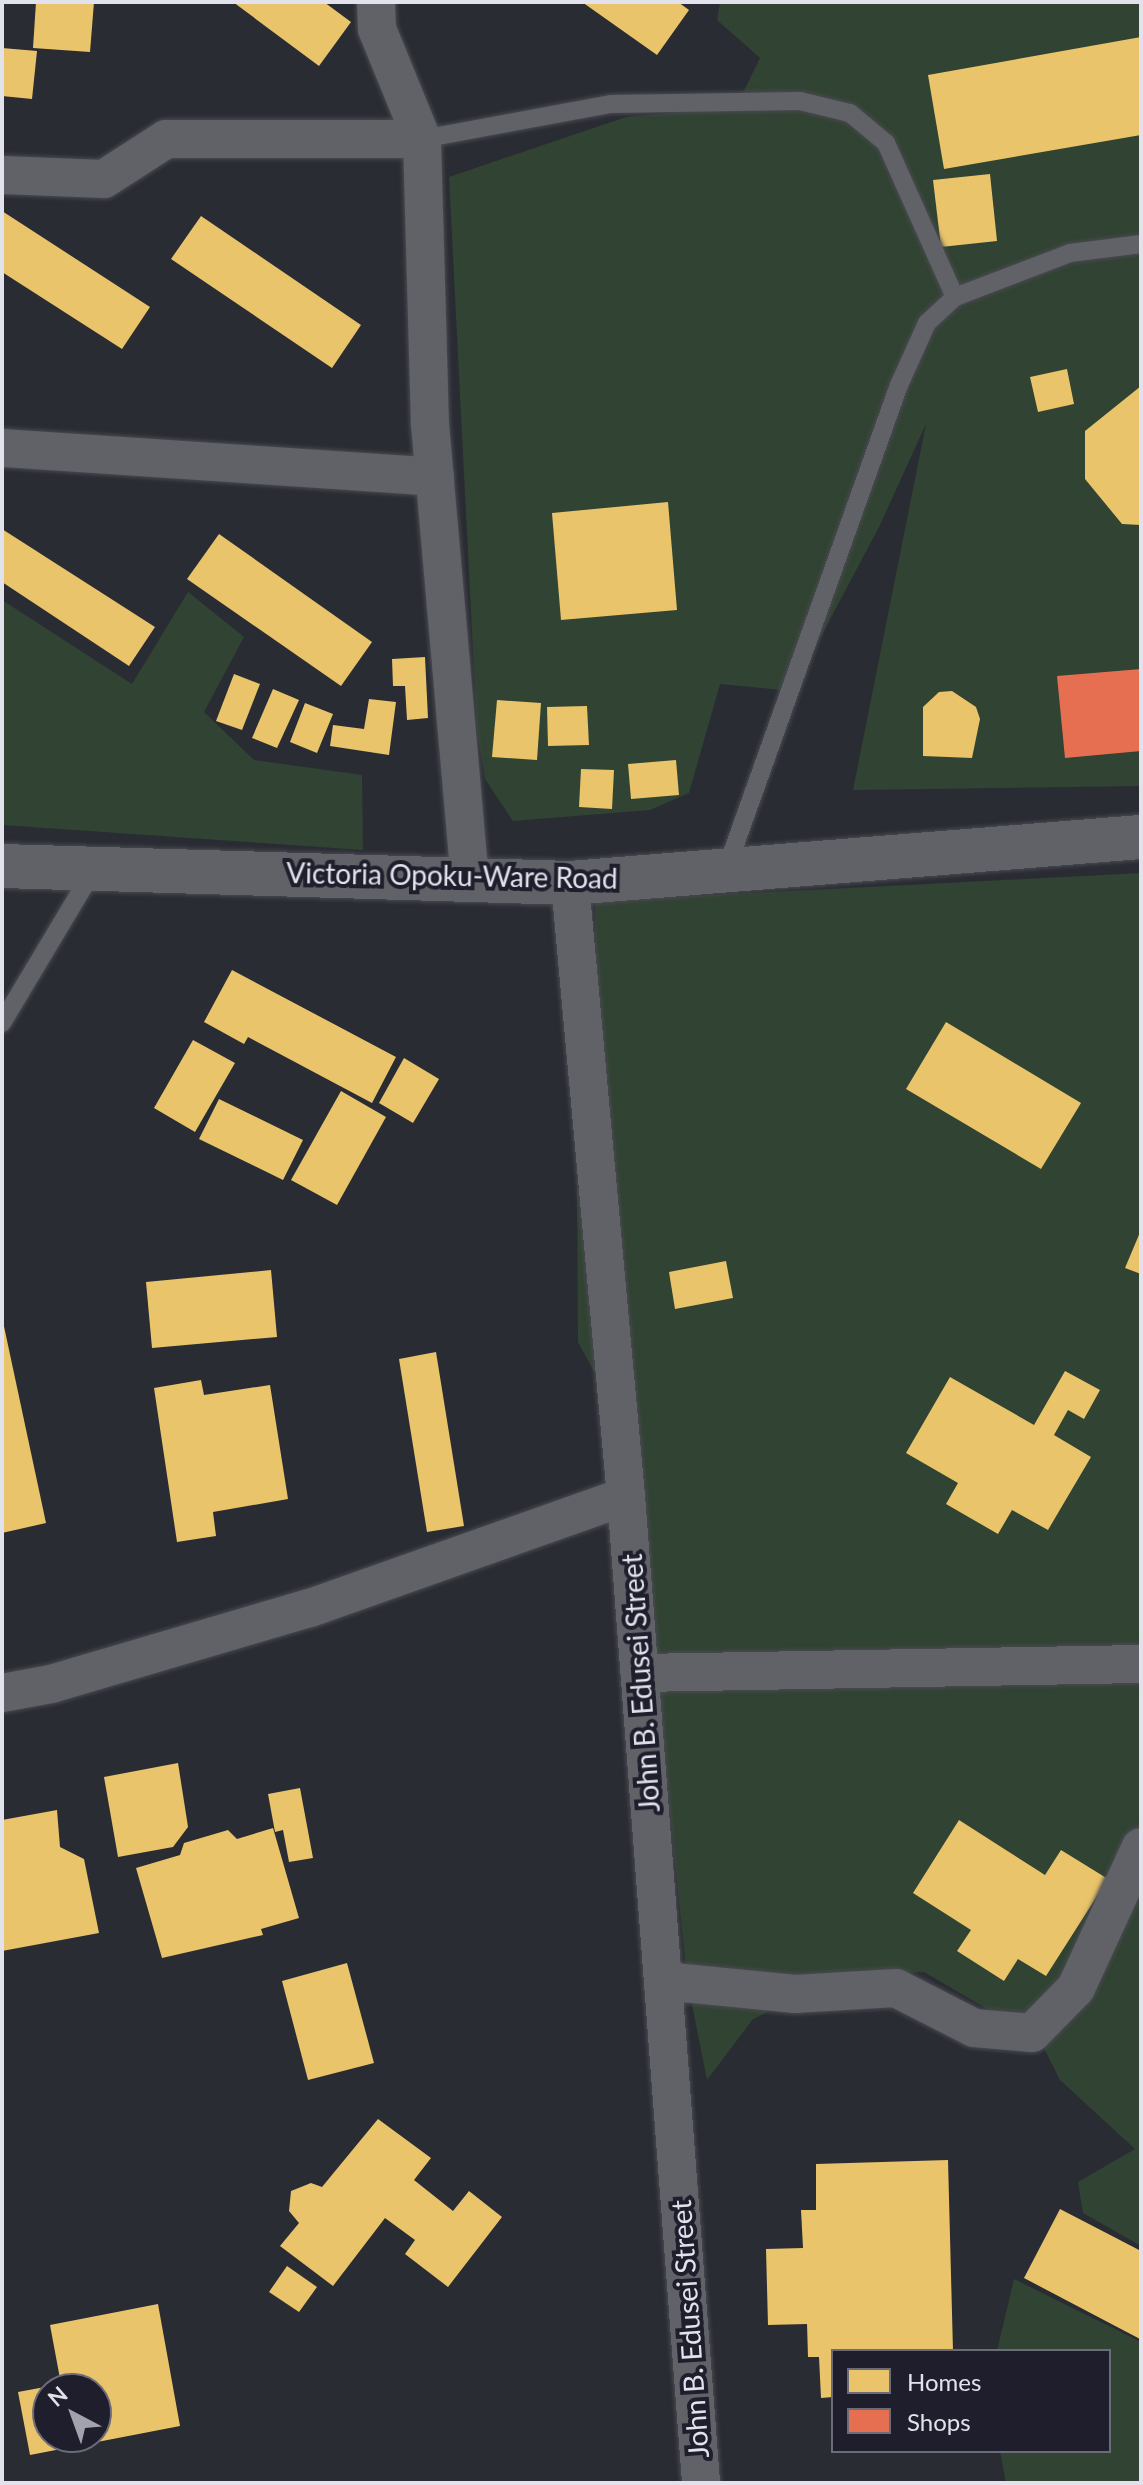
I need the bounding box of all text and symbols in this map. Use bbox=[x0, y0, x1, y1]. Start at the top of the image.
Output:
street label: Victoria Opoku-Ware Road bbox=[286, 855, 618, 895]
street label: John B. Edusei Street bbox=[614, 1553, 666, 1813]
street label: John B. Edusei Street bbox=[663, 2199, 715, 2459]
legend bbox=[831, 2349, 1111, 2453]
text: Homes bbox=[907, 2367, 981, 2396]
north arrow bbox=[32, 2373, 112, 2453]
text: N bbox=[42, 2380, 72, 2412]
text: Shops bbox=[907, 2407, 971, 2436]

